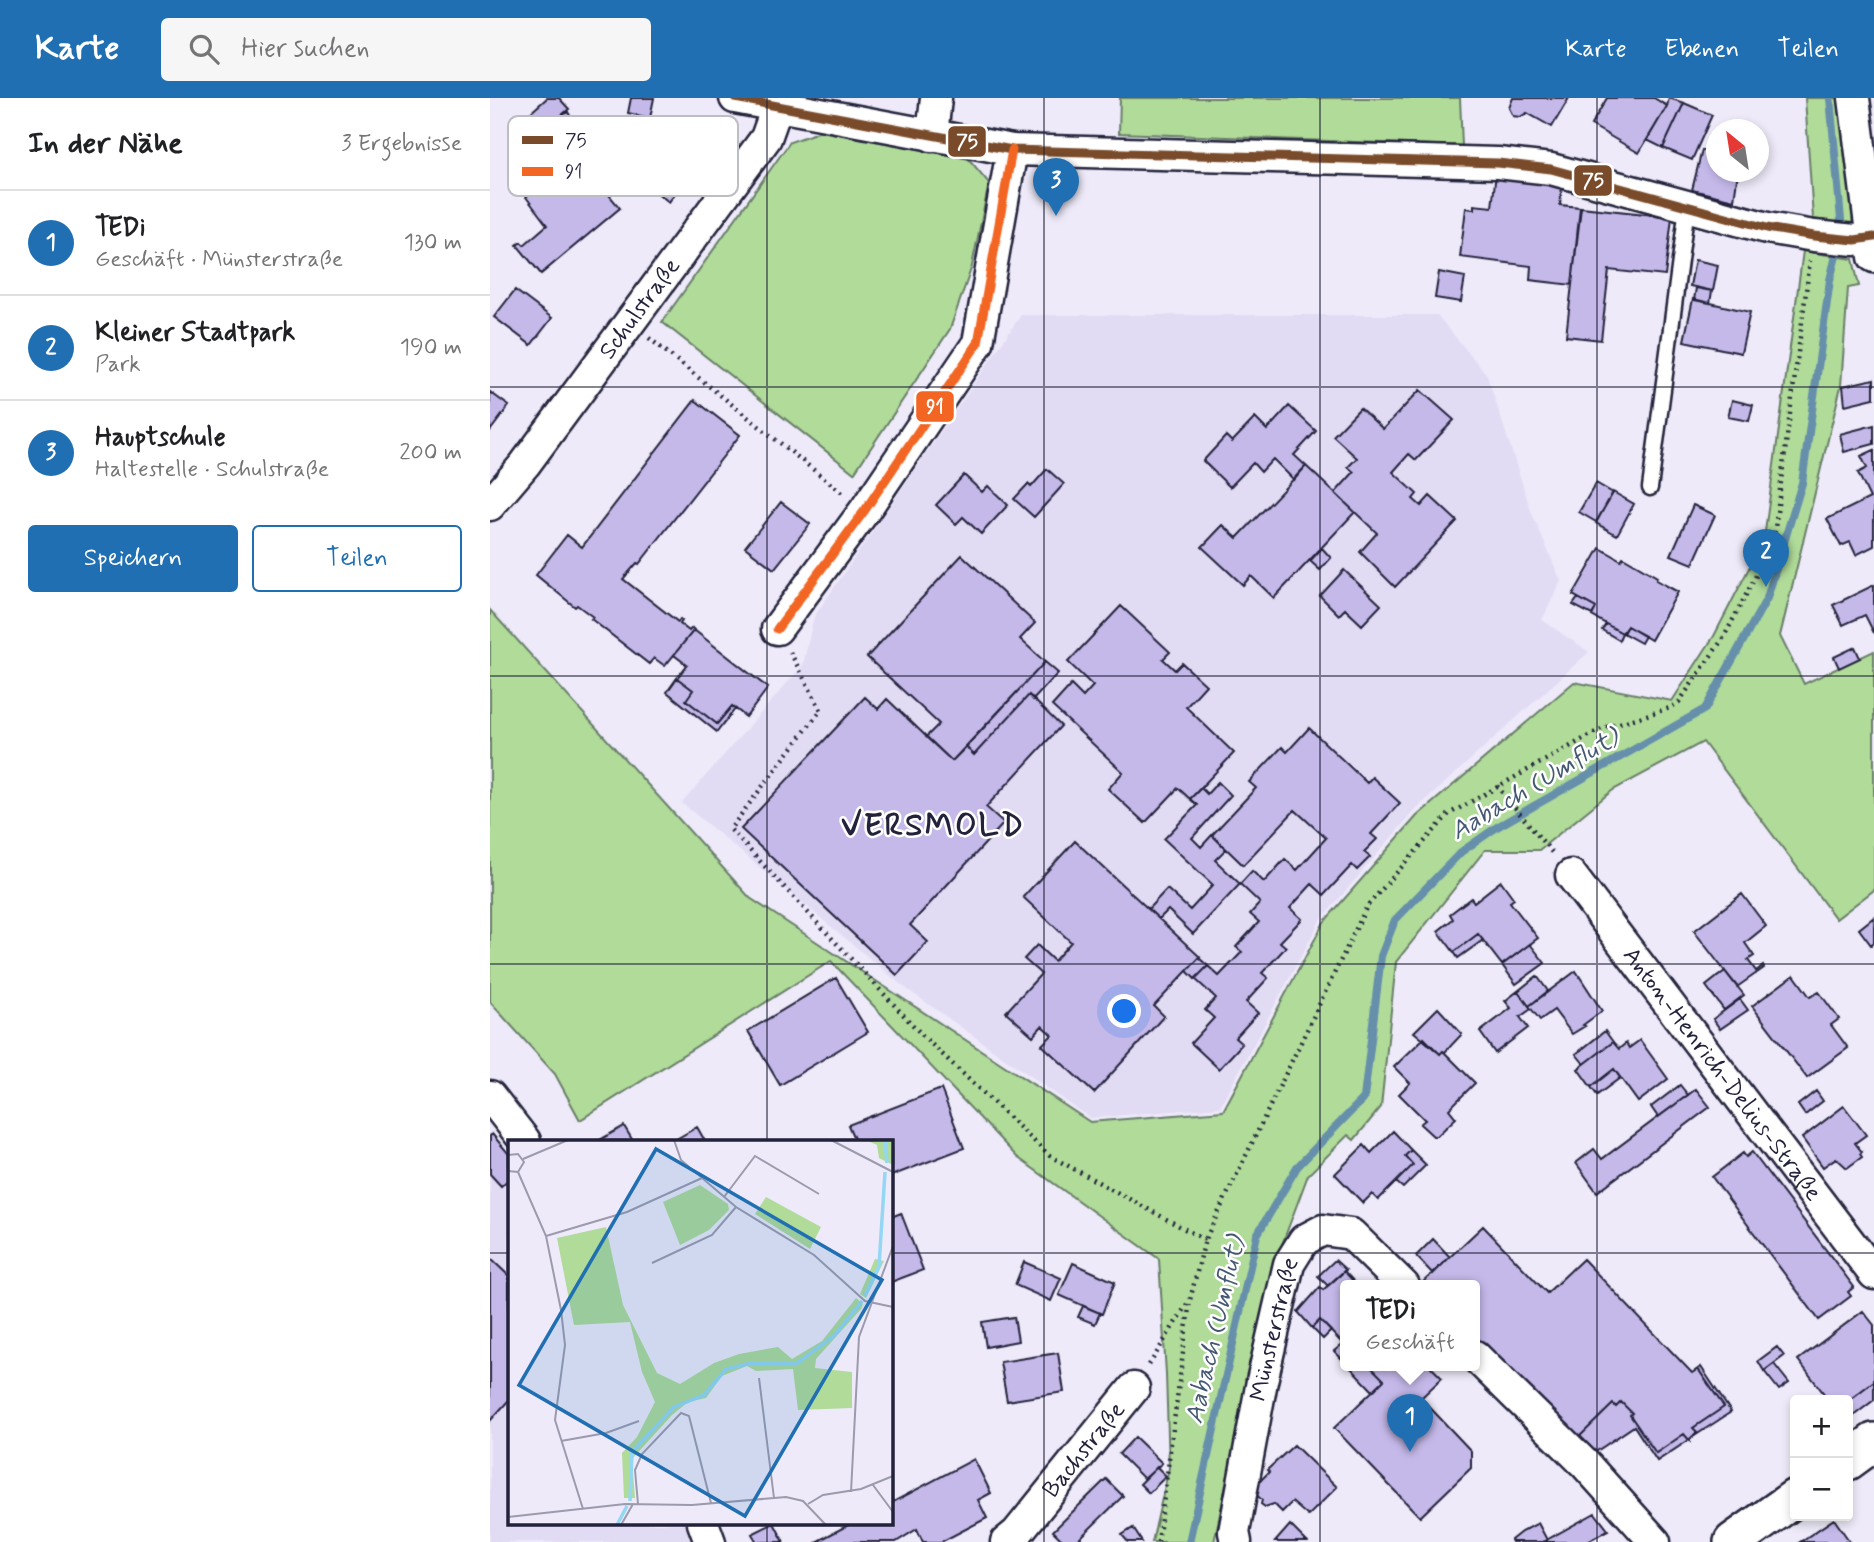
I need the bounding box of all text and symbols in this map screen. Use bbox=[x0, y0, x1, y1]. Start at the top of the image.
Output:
search box bbox=[161, 18, 651, 81]
text: Karte bbox=[35, 27, 119, 71]
icon: search bbox=[185, 30, 223, 68]
text: Hier suchen bbox=[241, 32, 370, 66]
text: Karte bbox=[1565, 34, 1627, 65]
text: Ebenen bbox=[1665, 34, 1739, 65]
text: Teilen bbox=[1777, 34, 1839, 65]
legend bbox=[508, 116, 738, 196]
north arrow bbox=[1706, 119, 1769, 182]
text: In der Nähe bbox=[28, 124, 183, 163]
line badge: 75 bbox=[947, 125, 987, 158]
text: 3 Ergebnisse bbox=[341, 129, 462, 159]
text: 75 bbox=[565, 129, 587, 154]
text: 75 bbox=[956, 130, 978, 155]
pin: 3 bbox=[1033, 158, 1079, 216]
text: 91 bbox=[565, 160, 583, 185]
line badge: 75 bbox=[1573, 164, 1613, 197]
text: 75 bbox=[1582, 169, 1604, 194]
text: TEDi bbox=[95, 211, 146, 245]
text: 1 bbox=[46, 228, 56, 258]
text: 130 m bbox=[404, 228, 462, 258]
text: Geschäft · Münsterstraße bbox=[95, 245, 343, 275]
street label: Schulstraße bbox=[592, 252, 687, 365]
text: Kleiner Stadtpark bbox=[95, 316, 295, 350]
text: 2 bbox=[45, 333, 57, 363]
text: 190 m bbox=[400, 333, 462, 363]
text: Park bbox=[95, 350, 141, 380]
line badge: 91 bbox=[915, 390, 955, 423]
text: 91 bbox=[926, 395, 944, 420]
text: Hauptschule bbox=[95, 421, 226, 455]
text: 3 bbox=[46, 438, 56, 468]
text: 200 m bbox=[399, 438, 462, 468]
text: Haltestelle · Schulstraße bbox=[95, 455, 329, 485]
button: Speichern bbox=[28, 525, 238, 592]
button: Teilen bbox=[252, 525, 462, 592]
pin: 2 bbox=[1743, 529, 1789, 587]
water label: Aabach (Umflut) bbox=[1444, 720, 1628, 849]
district label: VERSMOLD bbox=[841, 805, 1025, 847]
street label: Anton-Henrich-Delius-Straße bbox=[1616, 941, 1829, 1208]
your location bbox=[1107, 994, 1141, 1028]
inset map bbox=[508, 1140, 892, 1524]
water label: Aabach (Umflut) bbox=[1178, 1230, 1255, 1427]
street label: Münsterstraße bbox=[1243, 1250, 1306, 1404]
popup bbox=[1340, 1280, 1480, 1371]
text: TEDi bbox=[1365, 1294, 1416, 1328]
text: Geschäft bbox=[1365, 1328, 1455, 1358]
pin: 1 bbox=[1387, 1394, 1433, 1452]
street label: Bachstraße bbox=[1036, 1395, 1132, 1504]
map controls bbox=[1790, 1395, 1853, 1521]
button: + bbox=[1790, 1395, 1853, 1458]
button: − bbox=[1790, 1458, 1853, 1521]

